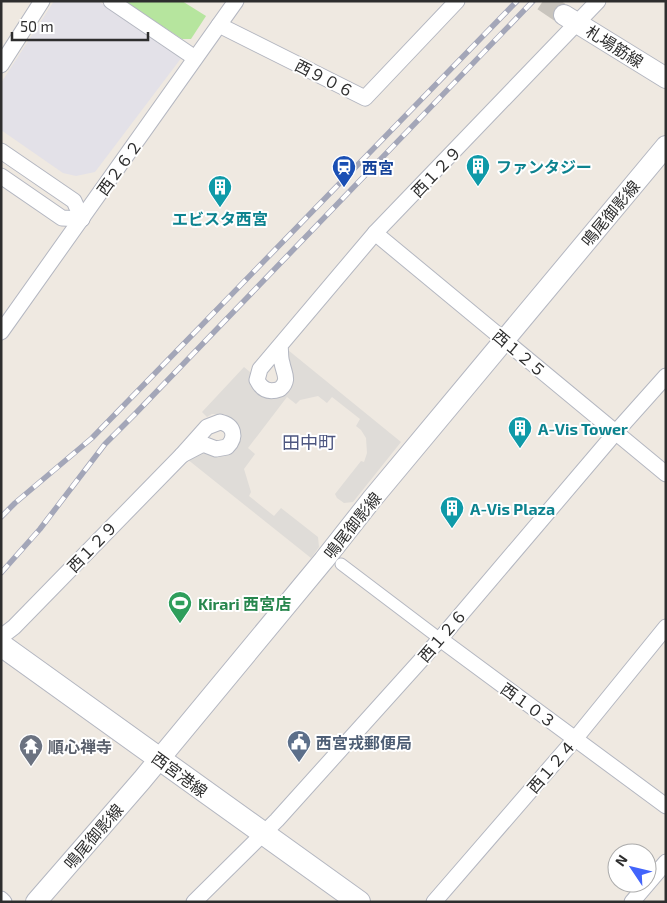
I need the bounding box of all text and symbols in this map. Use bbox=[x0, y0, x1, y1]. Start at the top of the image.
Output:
scale bar bbox=[12, 10, 149, 42]
text: 50 m bbox=[20, 17, 54, 35]
street label: 札場筋線 bbox=[583, 21, 647, 71]
street label: 西９０６ bbox=[292, 55, 358, 101]
street label: 西２６２ bbox=[93, 136, 145, 198]
street label: 西１２９ bbox=[407, 141, 465, 201]
building icon: ファンタジー bbox=[465, 153, 491, 187]
station icon: 西宮 bbox=[331, 154, 357, 188]
place label: ファンタジー bbox=[496, 157, 592, 176]
place label: 西宮 bbox=[362, 158, 394, 177]
building icon: エビスタ西宮 bbox=[207, 174, 233, 208]
street label: 鳴尾御影線 bbox=[577, 176, 643, 250]
place label: エビスタ西宮 bbox=[172, 209, 268, 228]
street label: 西１２５ bbox=[489, 325, 551, 381]
building icon: A-Vis Tower bbox=[507, 415, 533, 449]
place label: A-Vis Tower bbox=[538, 419, 628, 438]
district label: 田中町 bbox=[282, 431, 336, 453]
street label: 鳴尾御影線 bbox=[319, 488, 385, 562]
building icon: A-Vis Plaza bbox=[439, 495, 465, 529]
place label: A-Vis Plaza bbox=[470, 499, 555, 518]
street label: 西１２９ bbox=[63, 516, 121, 576]
sports icon: Kirari 西宮店 bbox=[167, 590, 193, 624]
place label: Kirari 西宮店 bbox=[198, 594, 291, 613]
street label: 西１２６ bbox=[414, 605, 470, 665]
street label: 西１０３ bbox=[498, 679, 560, 731]
public building icon: 西宮戎郵便局 bbox=[286, 729, 312, 763]
temple icon: 順心禅寺 bbox=[18, 733, 44, 767]
place label: 西宮戎郵便局 bbox=[316, 733, 412, 752]
street label: 西１２４ bbox=[523, 736, 579, 796]
place label: 順心禅寺 bbox=[48, 737, 112, 756]
street label: 西宮港線 bbox=[149, 748, 211, 800]
street label: 鳴尾御影線 bbox=[60, 800, 126, 872]
north arrow bbox=[607, 843, 657, 893]
text: N bbox=[611, 851, 631, 869]

